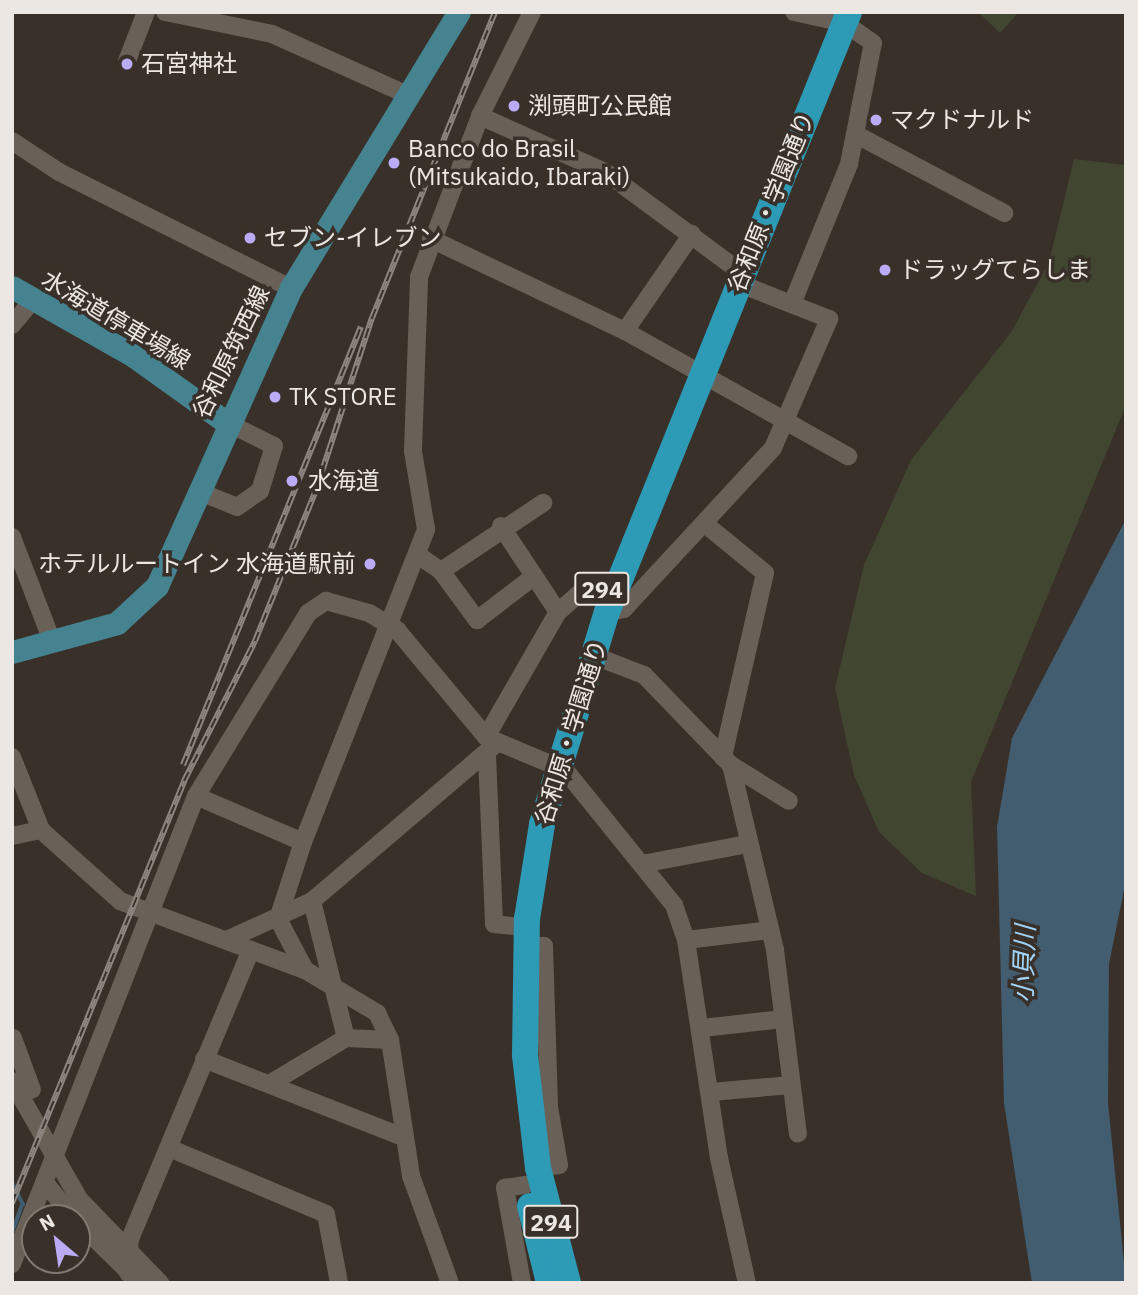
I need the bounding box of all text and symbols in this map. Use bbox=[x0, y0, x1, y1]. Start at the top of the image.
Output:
place label: 石宮神社 bbox=[141, 50, 237, 78]
marker: 石宮神社 bbox=[119, 56, 135, 72]
place label: 渕頭町公民館 bbox=[528, 92, 672, 120]
marker: 渕頭町公民館 bbox=[506, 98, 522, 114]
place label: マクドナルド bbox=[890, 106, 1034, 134]
street label: 谷和原・学園通り bbox=[722, 108, 820, 296]
marker: マクドナルド bbox=[868, 112, 884, 128]
place label: Banco do Brasil (Mitsukaido, Ibaraki) bbox=[408, 135, 630, 191]
marker: Banco do Brasil (Mitsukaido, Ibaraki) bbox=[386, 155, 402, 171]
place label: セブン-イレブン bbox=[264, 224, 442, 252]
marker: セブン-イレブン bbox=[242, 230, 258, 246]
place label: ドラッグてらしま bbox=[899, 256, 1091, 284]
marker: ドラッグてらしま bbox=[877, 262, 893, 278]
street label: 水海道停車場線 bbox=[37, 264, 195, 376]
street label: 谷和原筑西線 bbox=[186, 281, 276, 423]
place label: TK STORE bbox=[289, 383, 397, 411]
marker: TK STORE bbox=[267, 389, 283, 405]
place label: 水海道 bbox=[308, 467, 380, 495]
marker: 水海道 bbox=[282, 471, 302, 491]
place label: ホテルルートイン 水海道駅前 bbox=[38, 550, 356, 578]
marker: ホテルルートイン 水海道駅前 bbox=[362, 556, 378, 572]
road number: 294 bbox=[574, 569, 630, 608]
street label: 谷和原・学園通り bbox=[529, 636, 613, 828]
water label: 小貝川 bbox=[1007, 924, 1041, 1004]
road number: 294 bbox=[523, 1203, 579, 1242]
north arrow bbox=[21, 1204, 91, 1274]
text: N bbox=[35, 1209, 59, 1236]

